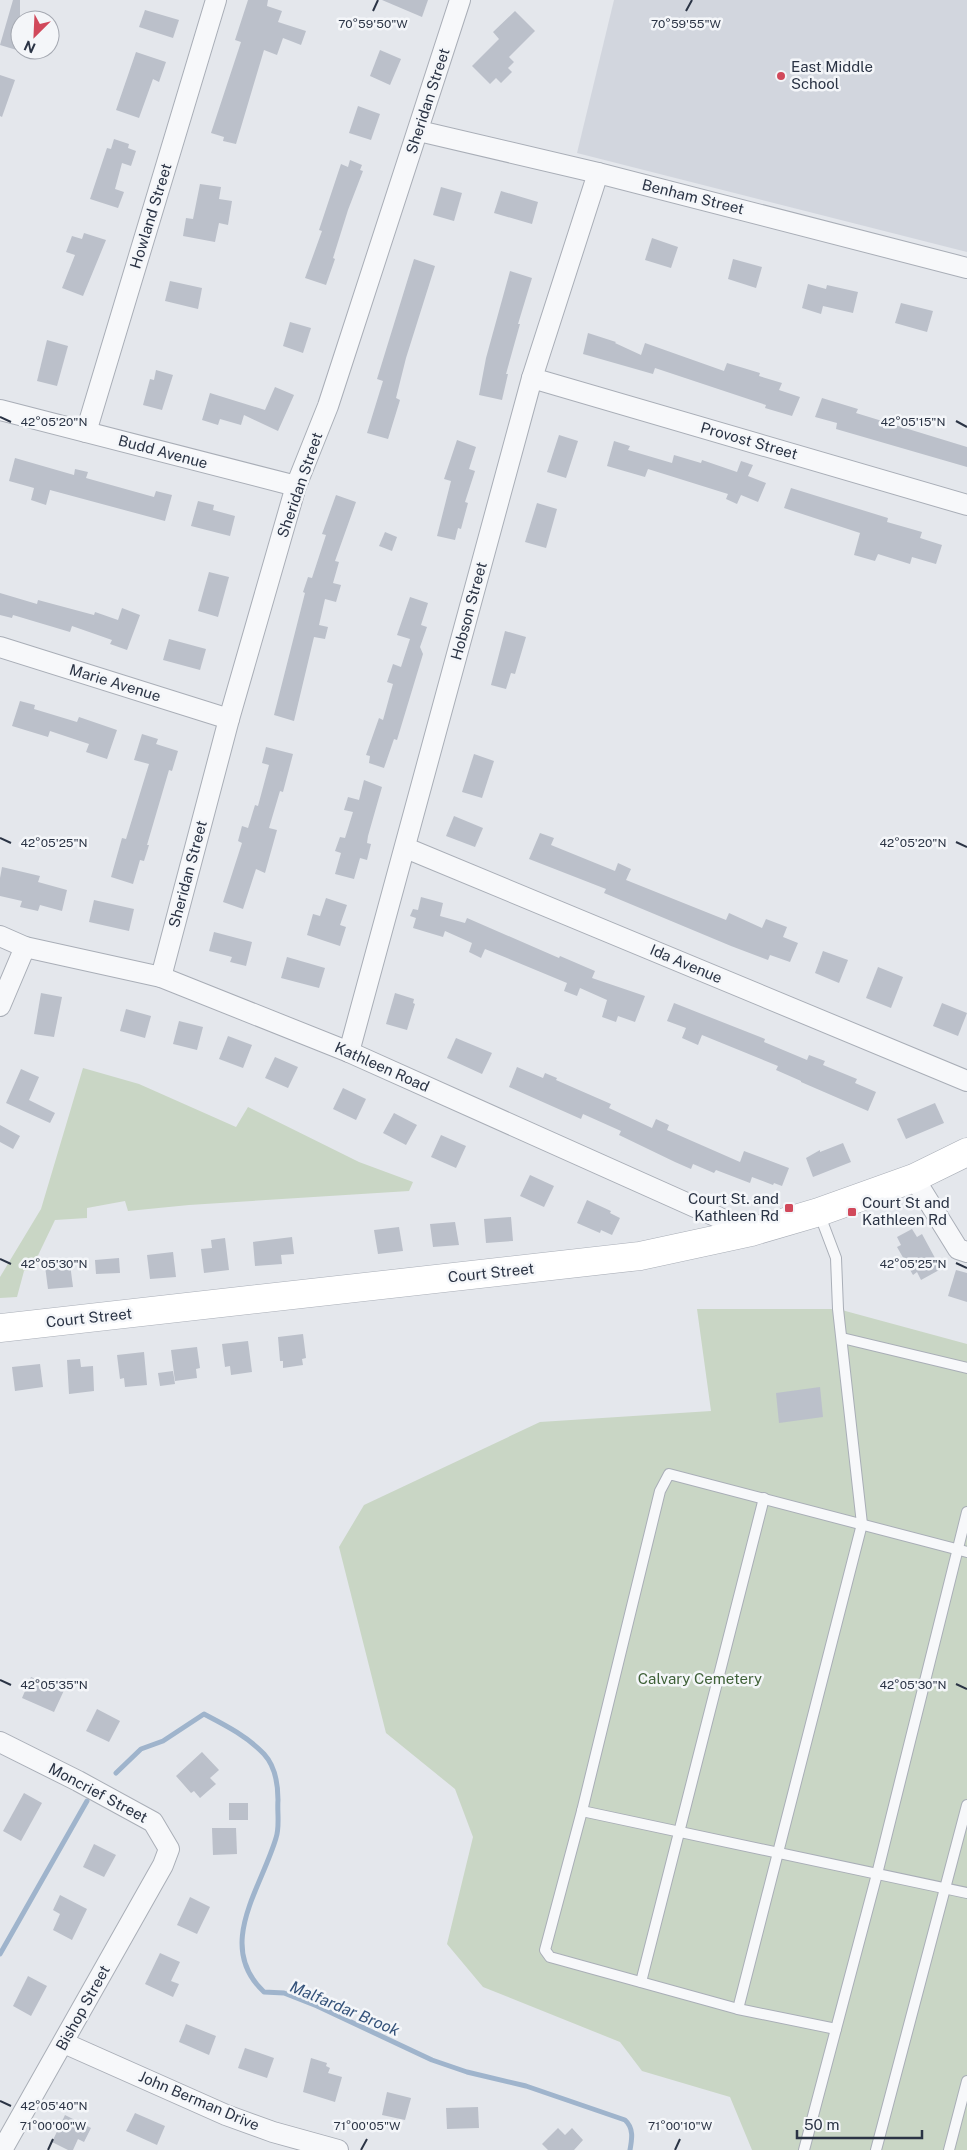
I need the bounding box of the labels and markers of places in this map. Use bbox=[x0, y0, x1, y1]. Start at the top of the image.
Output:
place label: East Middle School bbox=[791, 58, 873, 92]
marker: East Middle School bbox=[775, 70, 787, 82]
place label: Court St. and Kathleen Rd bbox=[688, 1190, 779, 1224]
place label: Court St and Kathleen Rd bbox=[862, 1194, 950, 1228]
marker: Court St. and Kathleen Rd bbox=[783, 1202, 795, 1214]
marker: Court St and Kathleen Rd bbox=[846, 1206, 858, 1218]

